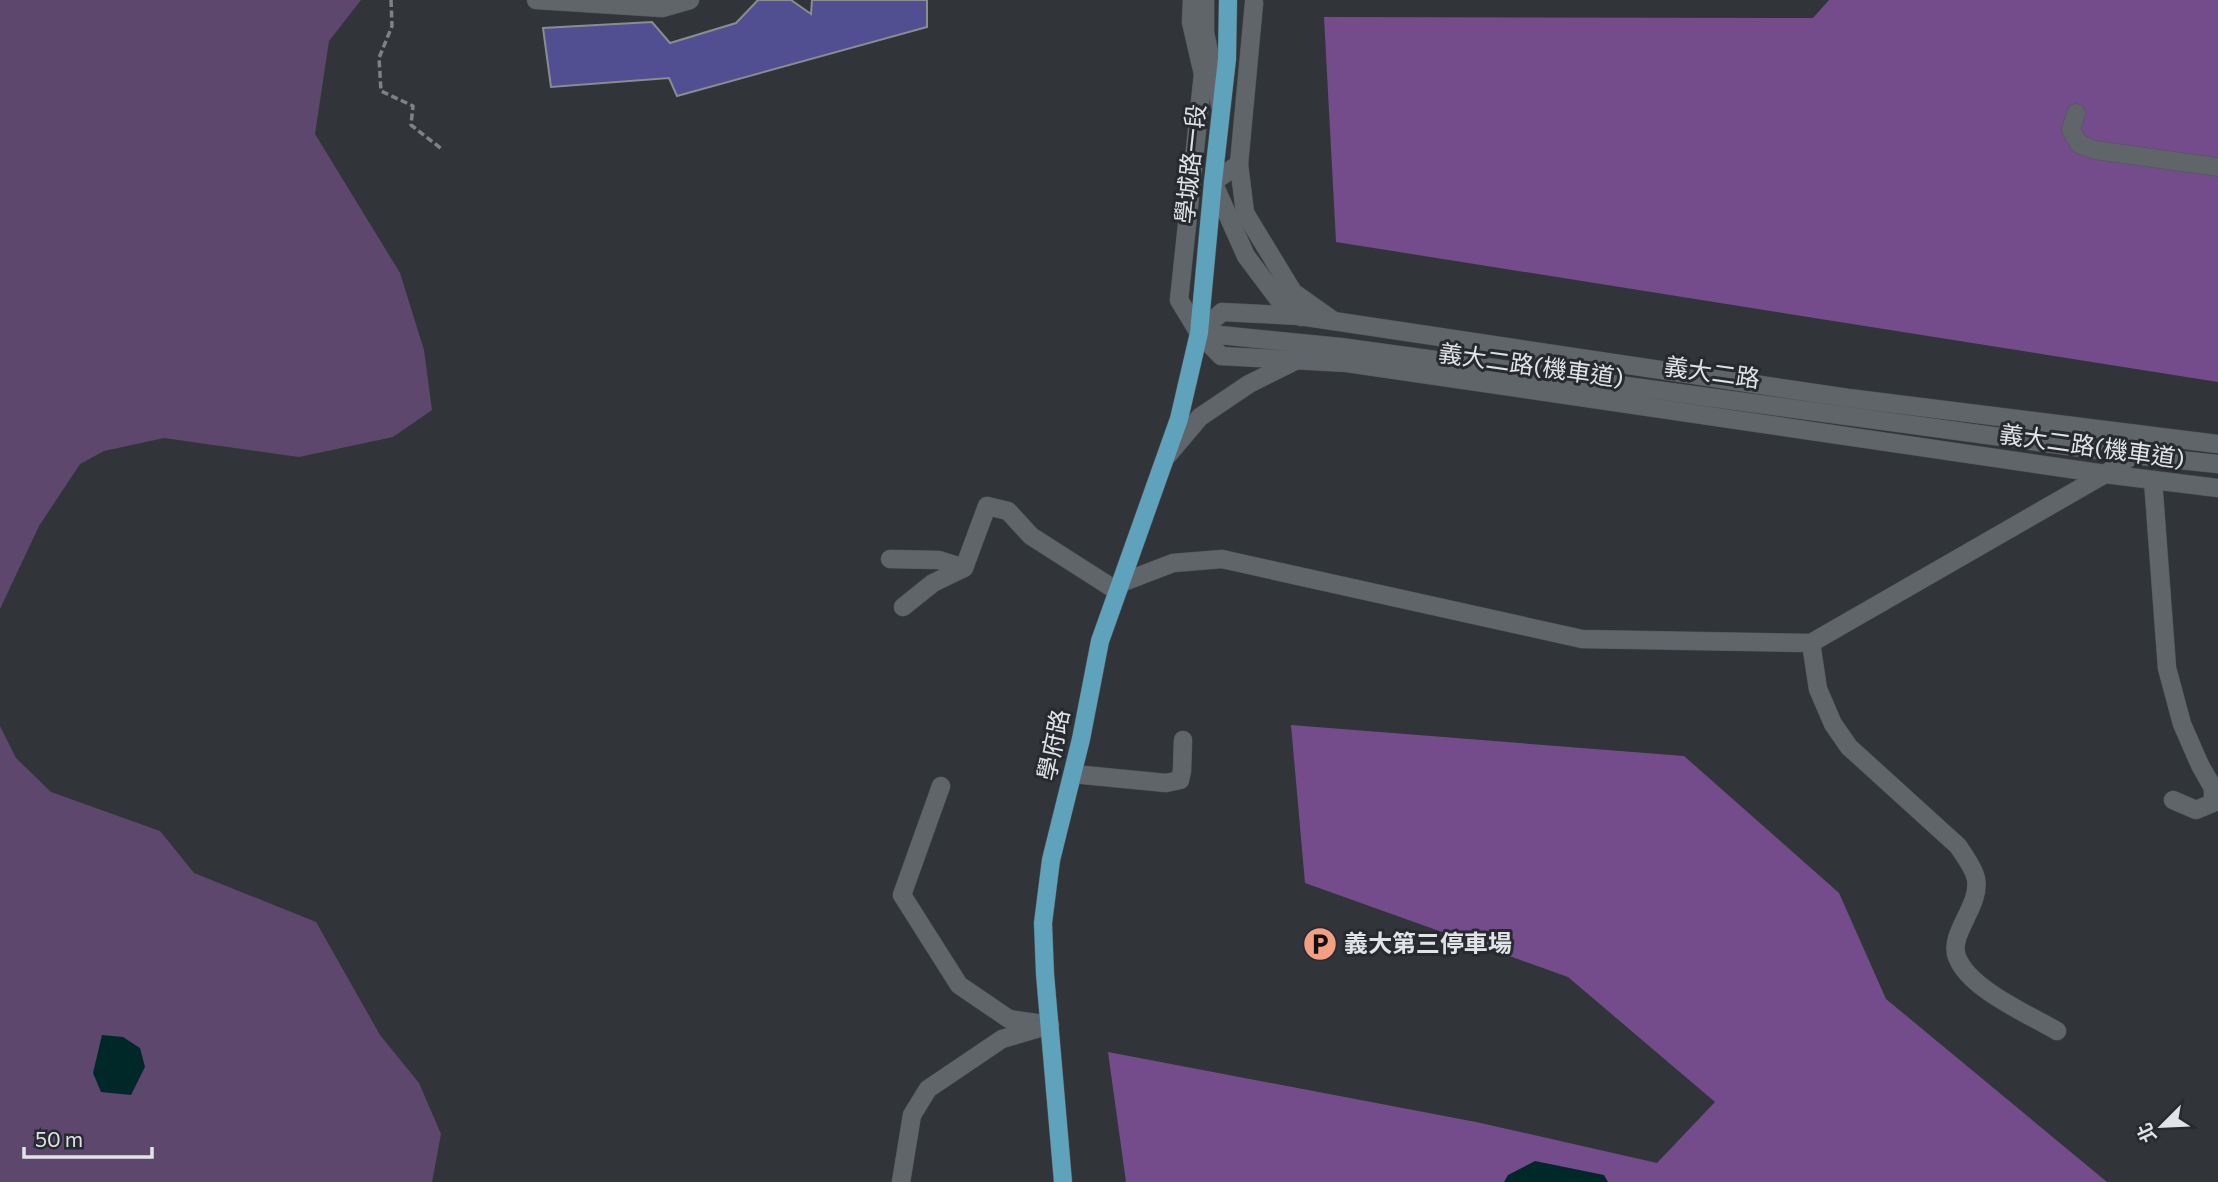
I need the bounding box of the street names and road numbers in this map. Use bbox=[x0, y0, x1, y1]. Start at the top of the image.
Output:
street label: 學城路一段 bbox=[1169, 103, 1210, 225]
street label: 義大二路(機車道) bbox=[1437, 337, 1626, 392]
street label: 義大二路 bbox=[1663, 350, 1762, 393]
street label: 義大二路(機車道) bbox=[1998, 418, 2187, 473]
street label: 學府路 bbox=[1031, 706, 1074, 783]

